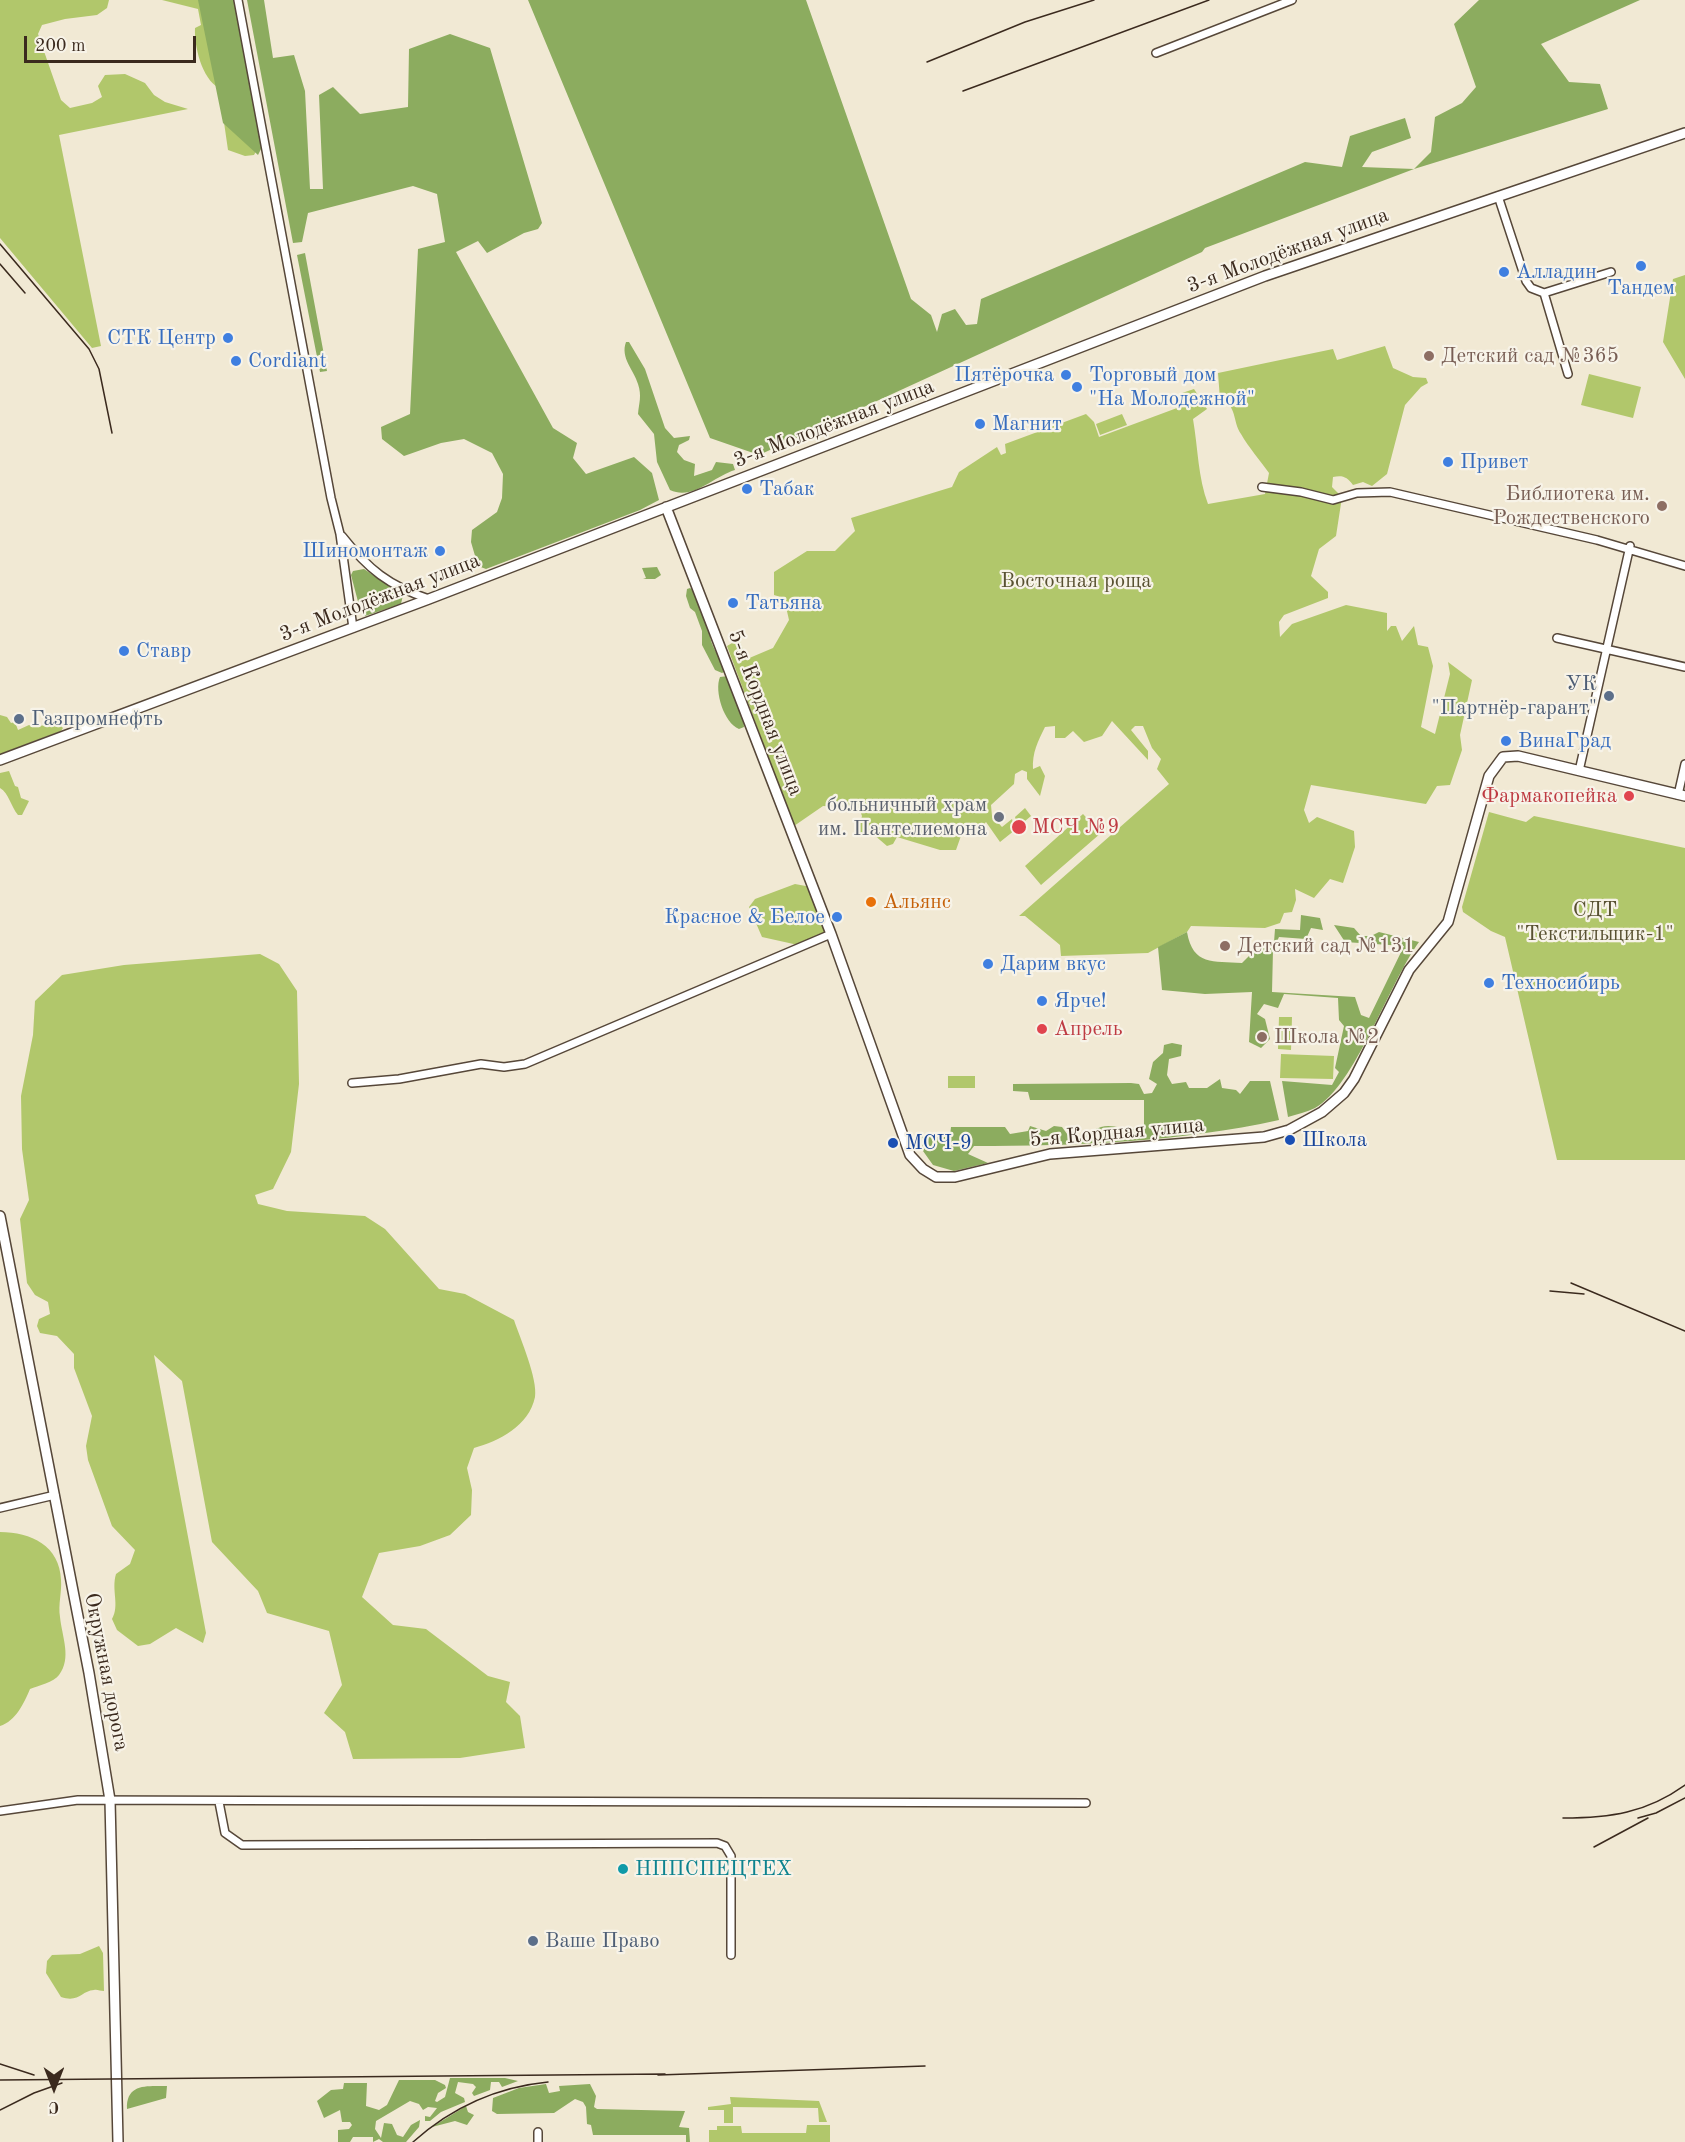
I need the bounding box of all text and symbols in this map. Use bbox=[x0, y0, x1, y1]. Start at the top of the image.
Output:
scale bar bbox=[27, 24, 200, 62]
text: 200 m bbox=[35, 37, 86, 55]
street label: 3-я Молодёжная улица bbox=[1184, 203, 1392, 299]
place label: Алладин bbox=[1516, 259, 1597, 285]
marker: Тандем bbox=[1634, 259, 1648, 273]
marker: Алладин bbox=[1497, 265, 1511, 279]
place label: Тандем bbox=[1607, 275, 1675, 301]
place label: СТК Центр bbox=[107, 325, 216, 351]
marker: СТК Центр bbox=[221, 331, 235, 345]
place label: Детский сад №365 bbox=[1441, 343, 1619, 369]
place label: Cordiant bbox=[248, 348, 327, 374]
marker: Детский сад №365 bbox=[1422, 349, 1436, 363]
marker: Cordiant bbox=[229, 354, 243, 368]
place label: Пятёрочка bbox=[954, 362, 1054, 388]
place label: Торговый дом "На Молодежной" bbox=[1089, 362, 1255, 412]
marker: Пятёрочка bbox=[1059, 368, 1073, 382]
street label: 3-я Молодёжная улица bbox=[730, 374, 938, 474]
marker: Торговый дом "На Молодежной" bbox=[1070, 380, 1084, 394]
place label: Магнит bbox=[992, 411, 1062, 437]
marker: Магнит bbox=[973, 417, 987, 431]
place label: Привет bbox=[1460, 449, 1528, 475]
marker: Привет bbox=[1441, 455, 1455, 469]
place label: Табак bbox=[759, 476, 815, 502]
place label: Библиотека им. Рождественского bbox=[1493, 481, 1650, 531]
marker: Табак bbox=[740, 482, 754, 496]
marker: Библиотека им. Рождественского bbox=[1655, 499, 1669, 513]
place label: Шиномонтаж bbox=[302, 538, 428, 564]
marker: Шиномонтаж bbox=[433, 544, 447, 558]
street label: 3-я Молодёжная улица bbox=[276, 548, 484, 648]
park label: Восточная роща bbox=[1000, 568, 1152, 594]
place label: Татьяна bbox=[745, 590, 822, 616]
marker: Татьяна bbox=[726, 596, 740, 610]
street label: 5-я Кордная улица bbox=[722, 627, 808, 799]
place label: Ставр bbox=[136, 638, 191, 664]
marker: Ставр bbox=[117, 644, 131, 658]
place label: УК "Партнёр-гарант" bbox=[1431, 671, 1597, 721]
marker: УК "Партнёр-гарант" bbox=[1602, 689, 1616, 703]
place label: Газпромнефть bbox=[31, 706, 163, 732]
marker: Газпромнефть bbox=[12, 712, 26, 726]
place label: ВинаГрад bbox=[1518, 728, 1611, 754]
marker: ВинаГрад bbox=[1499, 734, 1513, 748]
place label: Фармакопейка bbox=[1481, 783, 1617, 809]
marker: Фармакопейка bbox=[1622, 789, 1636, 803]
place label: больничный храм им. Пантелиемона bbox=[818, 792, 987, 842]
marker: больничный храм им. Пантелиемона bbox=[992, 810, 1006, 824]
place label: МСЧ №9 bbox=[1032, 814, 1120, 840]
marker: МСЧ №9 bbox=[1010, 818, 1028, 836]
place label: Альянс bbox=[883, 889, 951, 915]
marker: Альянс bbox=[864, 895, 878, 909]
park label: СДТ "Текстильщик-1" bbox=[1516, 897, 1674, 947]
place label: Красное & Белое bbox=[664, 904, 825, 930]
marker: Красное & Белое bbox=[830, 910, 844, 924]
place label: Детский сад №131 bbox=[1237, 933, 1415, 959]
marker: Детский сад №131 bbox=[1218, 939, 1232, 953]
place label: Дарим вкус bbox=[1000, 951, 1106, 977]
marker: Дарим вкус bbox=[981, 957, 995, 971]
place label: Техносибирь bbox=[1501, 970, 1620, 996]
marker: Техносибирь bbox=[1482, 976, 1496, 990]
place label: Ярче! bbox=[1054, 988, 1107, 1014]
marker: Ярче! bbox=[1035, 994, 1049, 1008]
place label: Апрель bbox=[1054, 1016, 1122, 1042]
marker: Апрель bbox=[1035, 1022, 1049, 1036]
place label: Школа №2 bbox=[1274, 1024, 1380, 1050]
marker: Школа №2 bbox=[1255, 1030, 1269, 1044]
street label: 5-я Кордная улица bbox=[1029, 1113, 1205, 1153]
place label: Школа bbox=[1302, 1127, 1367, 1153]
place label: МСЧ-9 bbox=[905, 1130, 972, 1156]
marker: Школа bbox=[1283, 1133, 1297, 1147]
marker: МСЧ-9 bbox=[886, 1136, 900, 1150]
street label: Окружная дорога bbox=[78, 1591, 134, 1753]
place label: НППСПЕЦТЕХ bbox=[635, 1856, 792, 1882]
marker: НППСПЕЦТЕХ bbox=[616, 1862, 630, 1876]
place label: Ваше Право bbox=[545, 1928, 660, 1954]
marker: Ваше Право bbox=[526, 1934, 540, 1948]
north arrow bbox=[24, 2058, 84, 2118]
text: С bbox=[49, 2098, 59, 2114]

